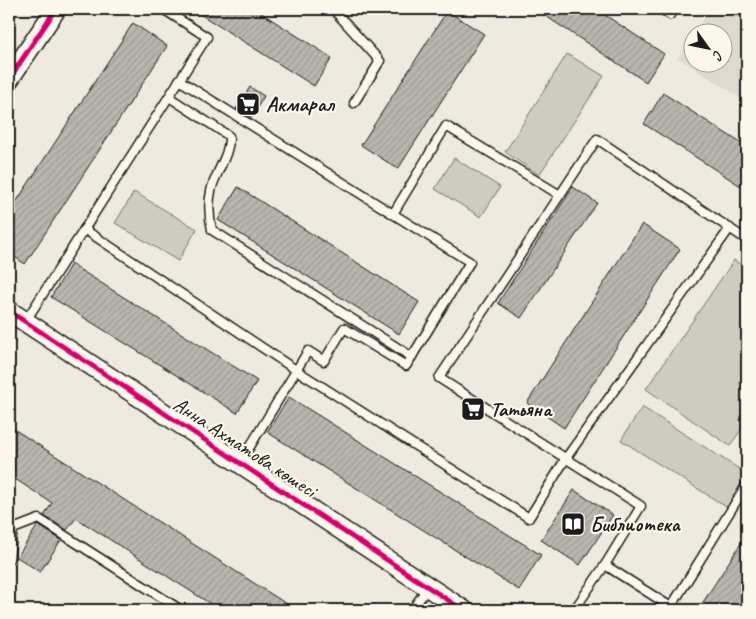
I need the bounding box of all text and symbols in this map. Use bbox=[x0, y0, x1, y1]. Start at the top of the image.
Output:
north arrow bbox=[684, 22, 734, 72]
text: С bbox=[708, 47, 727, 64]
supermarket icon: Акмарал bbox=[235, 91, 261, 117]
place label: Акмарал bbox=[266, 91, 336, 117]
street label: Анна Ахматова көшесі bbox=[168, 391, 324, 505]
supermarket icon: Татьяна bbox=[460, 396, 486, 422]
place label: Татьяна bbox=[490, 396, 553, 422]
library icon: Библиотека bbox=[560, 511, 586, 537]
place label: Библиотека bbox=[590, 511, 682, 537]

